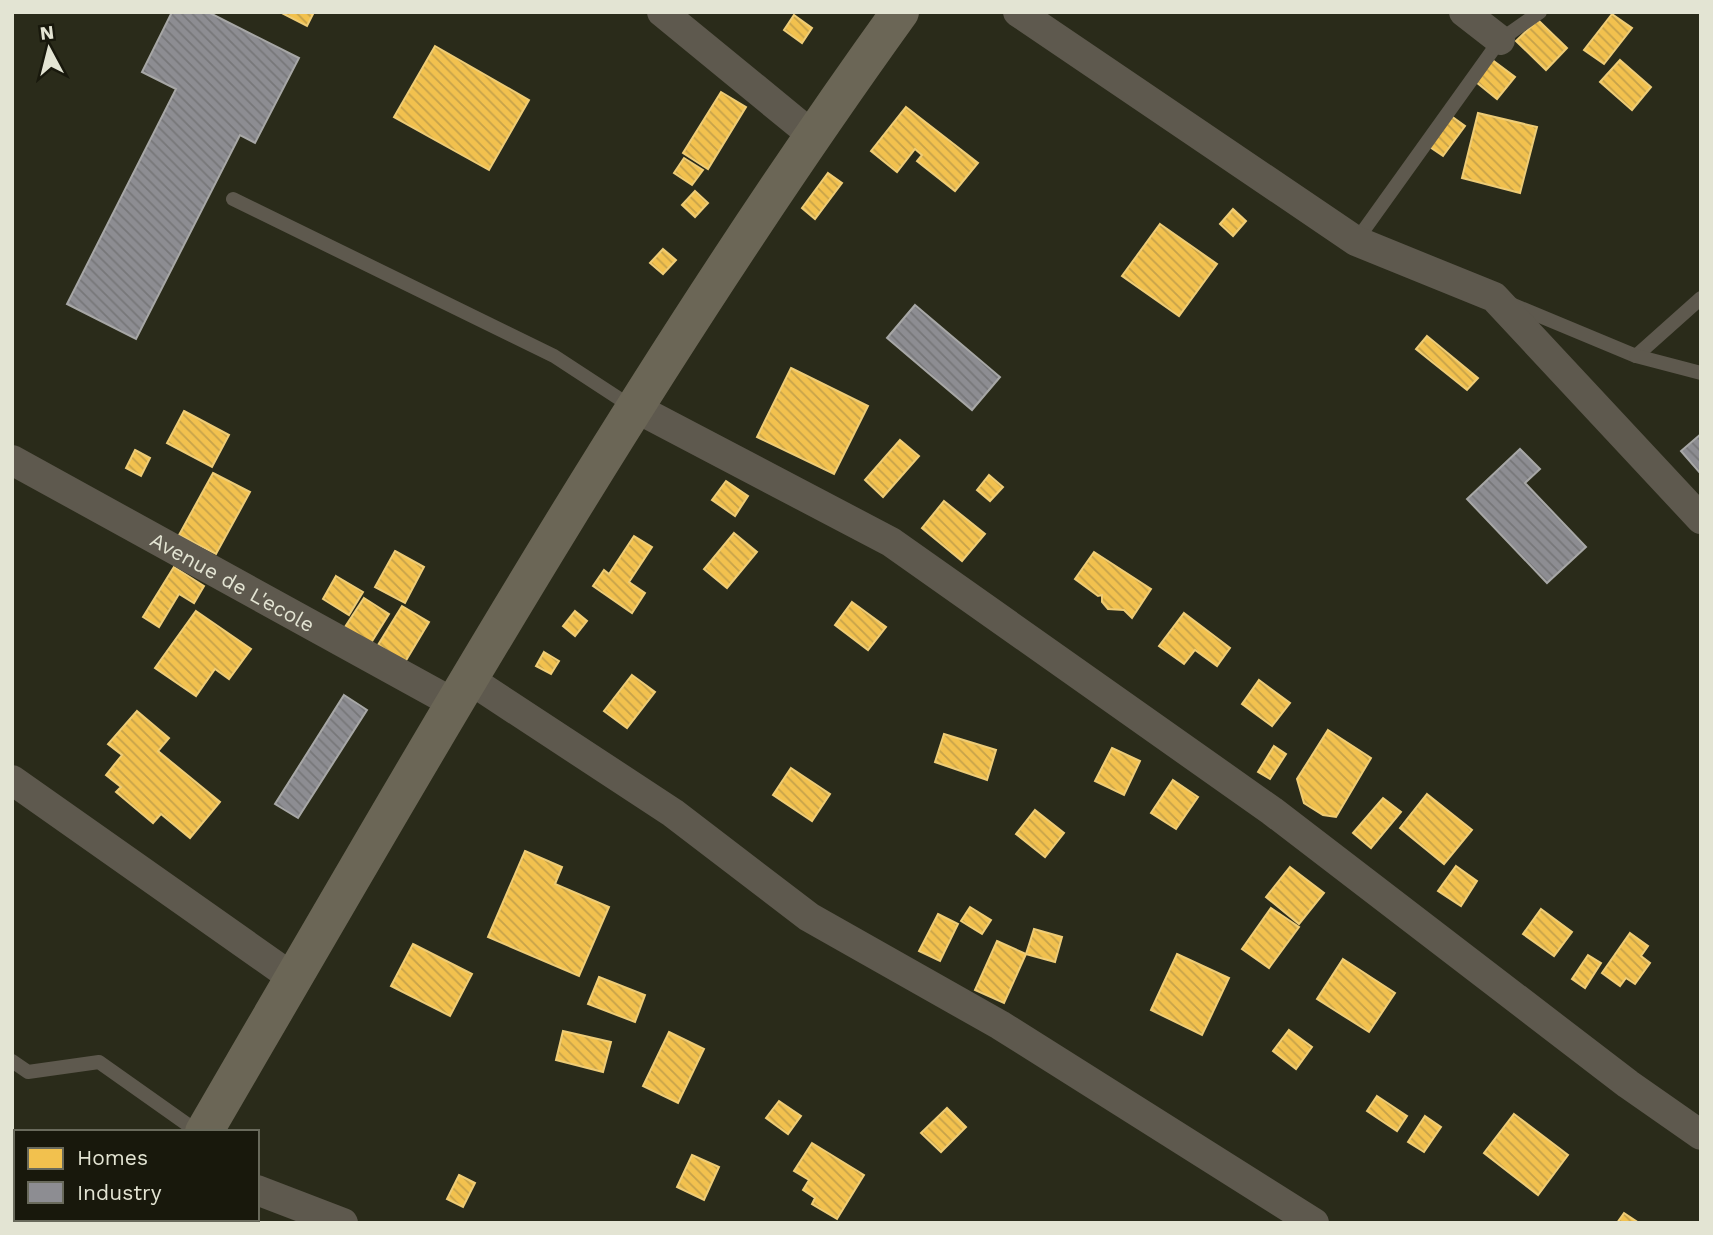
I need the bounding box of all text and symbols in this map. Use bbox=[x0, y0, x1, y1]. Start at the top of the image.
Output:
north arrow bbox=[14, 14, 84, 84]
text: N bbox=[39, 20, 55, 45]
street label: Avenue de L'ecole bbox=[146, 526, 319, 637]
legend bbox=[14, 1130, 259, 1221]
text: Homes bbox=[77, 1145, 148, 1170]
text: Industry bbox=[77, 1180, 162, 1205]

